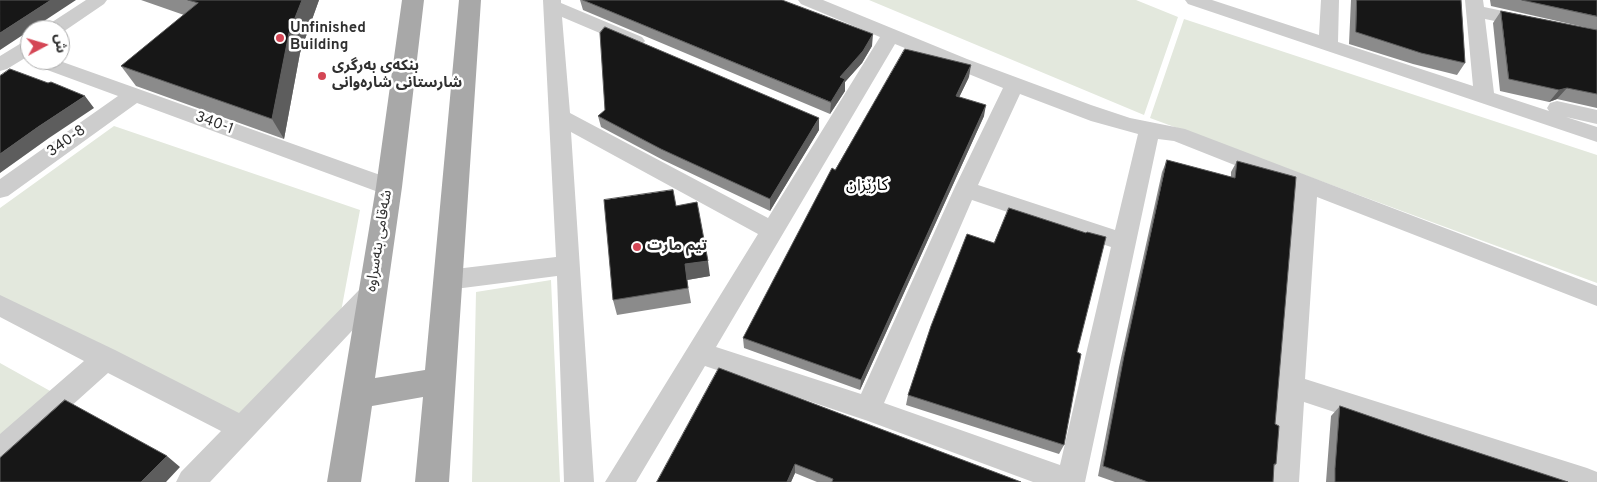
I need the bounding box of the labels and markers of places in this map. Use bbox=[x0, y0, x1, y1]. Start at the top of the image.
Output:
place label: Unfinished Building bbox=[290, 20, 366, 55]
marker: Unfinished Building bbox=[274, 32, 286, 44]
place label: بنكەی بەرگری شارستانی شارەوانی bbox=[332, 58, 462, 93]
marker: بنكەی بەرگری شارستانی شارەوانی bbox=[316, 70, 328, 82]
place label: تيم مارت bbox=[647, 238, 707, 256]
marker: تيم مارت bbox=[631, 241, 643, 253]

